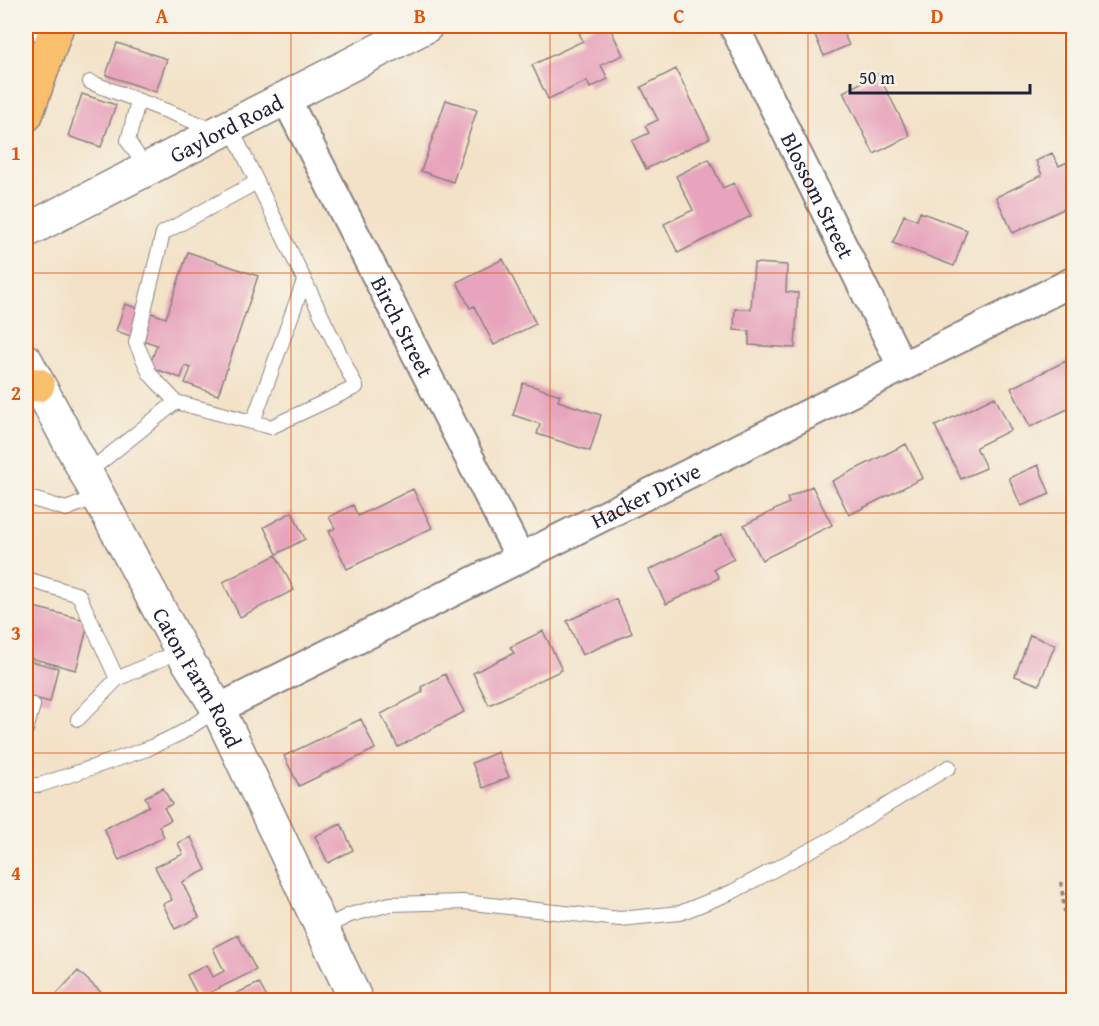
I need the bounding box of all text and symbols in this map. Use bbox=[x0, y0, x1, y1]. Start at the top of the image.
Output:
text: A bbox=[156, 1, 169, 30]
text: B bbox=[414, 1, 426, 30]
text: C bbox=[673, 1, 685, 30]
text: D bbox=[930, 1, 944, 30]
scale bar bbox=[850, 57, 1030, 95]
text: 50 m bbox=[859, 64, 895, 91]
street label: Gaylord Road bbox=[164, 86, 289, 171]
street label: Blossom Street bbox=[773, 127, 863, 264]
text: 1 bbox=[11, 138, 21, 167]
street label: Birch Street bbox=[363, 271, 442, 383]
text: 2 bbox=[11, 378, 21, 407]
street label: Hacker Drive bbox=[585, 454, 706, 536]
street label: Caton Farm Road bbox=[145, 602, 250, 753]
text: 3 bbox=[11, 618, 21, 647]
text: 4 bbox=[11, 858, 21, 887]

